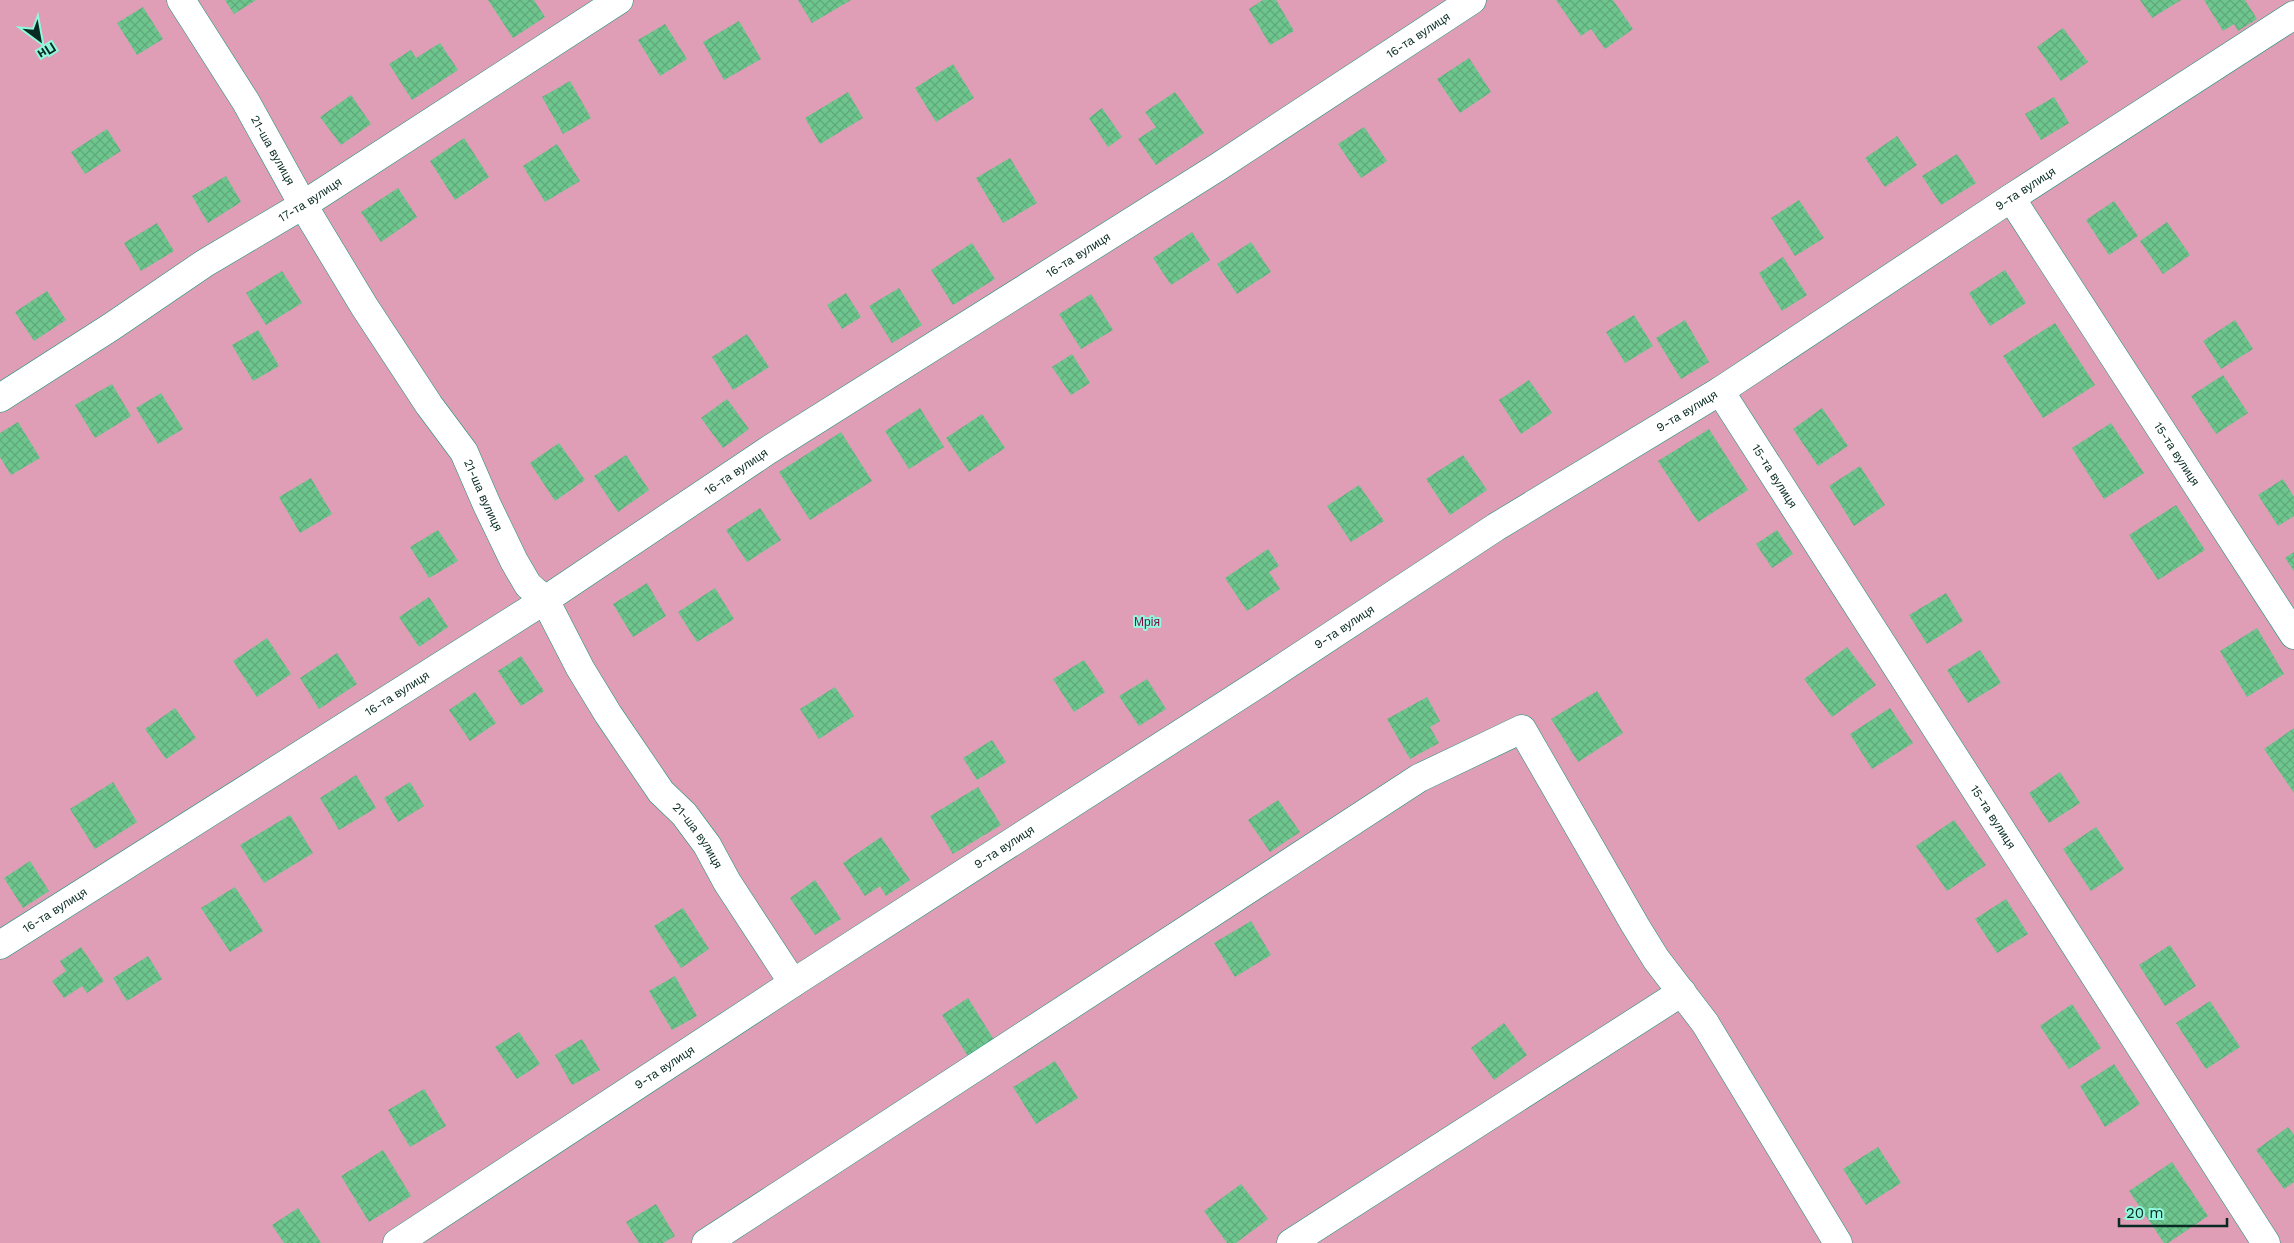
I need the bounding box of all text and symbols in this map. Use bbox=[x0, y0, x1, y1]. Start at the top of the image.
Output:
street label: 16-та вулиця bbox=[1384, 9, 1453, 61]
north arrow bbox=[15, 15, 65, 65]
text: Пн bbox=[35, 39, 59, 63]
street label: 21-ша вулиця bbox=[248, 113, 297, 187]
street label: 9-та вулиця bbox=[1993, 164, 2058, 213]
street label: 17-та вулиця bbox=[276, 175, 344, 225]
street label: 16-та вулиця bbox=[1043, 230, 1113, 281]
street label: 9-та вулиця bbox=[1654, 387, 1720, 435]
street label: 15-та вулиця bbox=[2151, 420, 2202, 488]
street label: 15-та вулиця bbox=[1749, 442, 1800, 511]
street label: 16-та вулиця bbox=[702, 446, 770, 498]
street label: 21-ша вулиця bbox=[461, 457, 506, 533]
street label: 9-та вулиця bbox=[1312, 602, 1377, 652]
park label: Мрія bbox=[1134, 615, 1160, 629]
street label: 16-та вулиця bbox=[362, 668, 432, 719]
street label: 15-та вулиця bbox=[1967, 783, 2019, 852]
street label: 21-ша вулиця bbox=[670, 800, 725, 871]
street label: 9-та вулиця bbox=[972, 823, 1037, 871]
street label: 16-та вулиця bbox=[20, 885, 90, 936]
street label: 9-та вулиця bbox=[632, 1043, 697, 1092]
scale bar bbox=[2119, 1196, 2226, 1228]
text: 20 m bbox=[2126, 1204, 2164, 1222]

